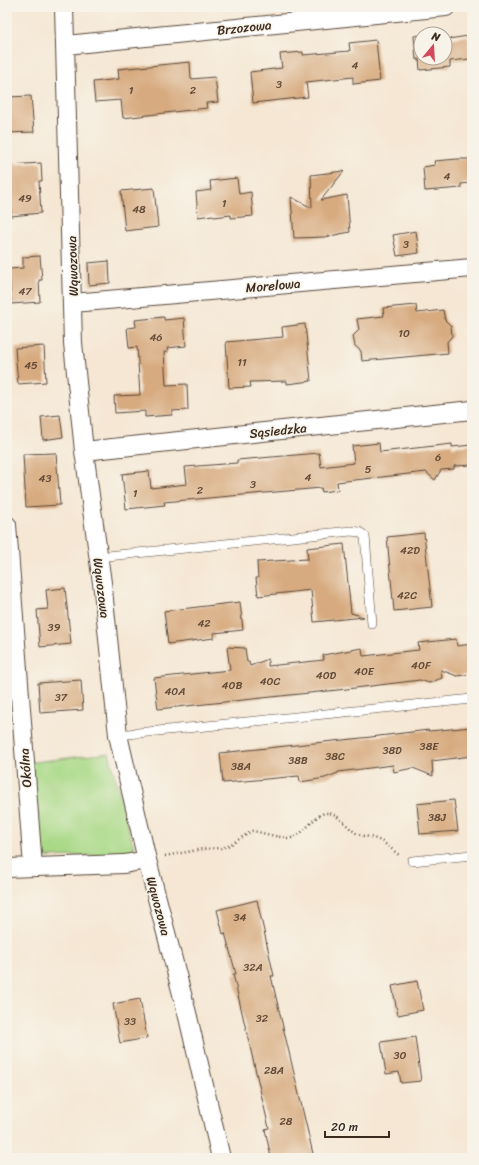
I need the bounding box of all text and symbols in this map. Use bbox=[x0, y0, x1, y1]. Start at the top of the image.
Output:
street label: Brzozowa bbox=[216, 13, 273, 42]
north arrow bbox=[413, 26, 453, 66]
text: N bbox=[428, 26, 443, 47]
house number: 4 bbox=[352, 56, 359, 75]
house number: 3 bbox=[276, 75, 282, 94]
house number: 1 bbox=[129, 81, 134, 100]
house number: 2 bbox=[190, 81, 197, 100]
house number: 4 bbox=[444, 167, 451, 186]
house number: 49 bbox=[18, 189, 32, 208]
house number: 1 bbox=[222, 194, 227, 213]
house number: 48 bbox=[132, 200, 146, 219]
street label: Wąwozowa bbox=[60, 235, 85, 297]
house number: 3 bbox=[403, 235, 409, 254]
street label: Morelowa bbox=[245, 272, 302, 299]
house number: 47 bbox=[18, 282, 32, 301]
house number: 10 bbox=[398, 324, 410, 343]
house number: 46 bbox=[149, 328, 163, 347]
house number: 11 bbox=[237, 353, 247, 372]
house number: 45 bbox=[24, 356, 38, 375]
street label: Sąsiedzka bbox=[248, 416, 308, 445]
house number: 6 bbox=[435, 448, 441, 467]
house number: 5 bbox=[365, 460, 372, 479]
house number: 4 bbox=[305, 468, 312, 487]
house number: 43 bbox=[39, 469, 51, 488]
house number: 3 bbox=[250, 475, 256, 494]
house number: 2 bbox=[197, 481, 204, 500]
house number: 1 bbox=[133, 484, 138, 503]
house number: 42D bbox=[400, 541, 420, 560]
street label: Wąwozowa bbox=[86, 557, 117, 620]
house number: 42C bbox=[397, 586, 417, 605]
house number: 42 bbox=[197, 614, 211, 633]
house number: 39 bbox=[48, 618, 61, 637]
house number: 40F bbox=[411, 656, 432, 675]
house number: 40E bbox=[354, 662, 375, 681]
house number: 40D bbox=[316, 666, 337, 685]
house number: 40C bbox=[260, 672, 280, 691]
house number: 40B bbox=[222, 676, 242, 695]
house number: 40A bbox=[164, 682, 186, 701]
house number: 37 bbox=[55, 688, 68, 707]
house number: 38E bbox=[420, 737, 439, 756]
house number: 38D bbox=[382, 741, 402, 760]
street label: Okólna bbox=[13, 747, 38, 788]
house number: 38C bbox=[325, 747, 345, 766]
house number: 38B bbox=[288, 751, 308, 770]
house number: 38A bbox=[231, 757, 251, 776]
house number: 38J bbox=[428, 808, 447, 827]
street label: Wąwozowa bbox=[140, 874, 178, 939]
house number: 34 bbox=[234, 908, 247, 927]
house number: 32A bbox=[243, 958, 263, 977]
house number: 32 bbox=[256, 1009, 269, 1028]
house number: 33 bbox=[124, 1012, 136, 1031]
house number: 30 bbox=[394, 1046, 407, 1065]
house number: 28A bbox=[264, 1061, 284, 1080]
house number: 28 bbox=[280, 1112, 293, 1131]
scale bar bbox=[325, 1113, 389, 1139]
text: 20 m bbox=[331, 1116, 358, 1138]

